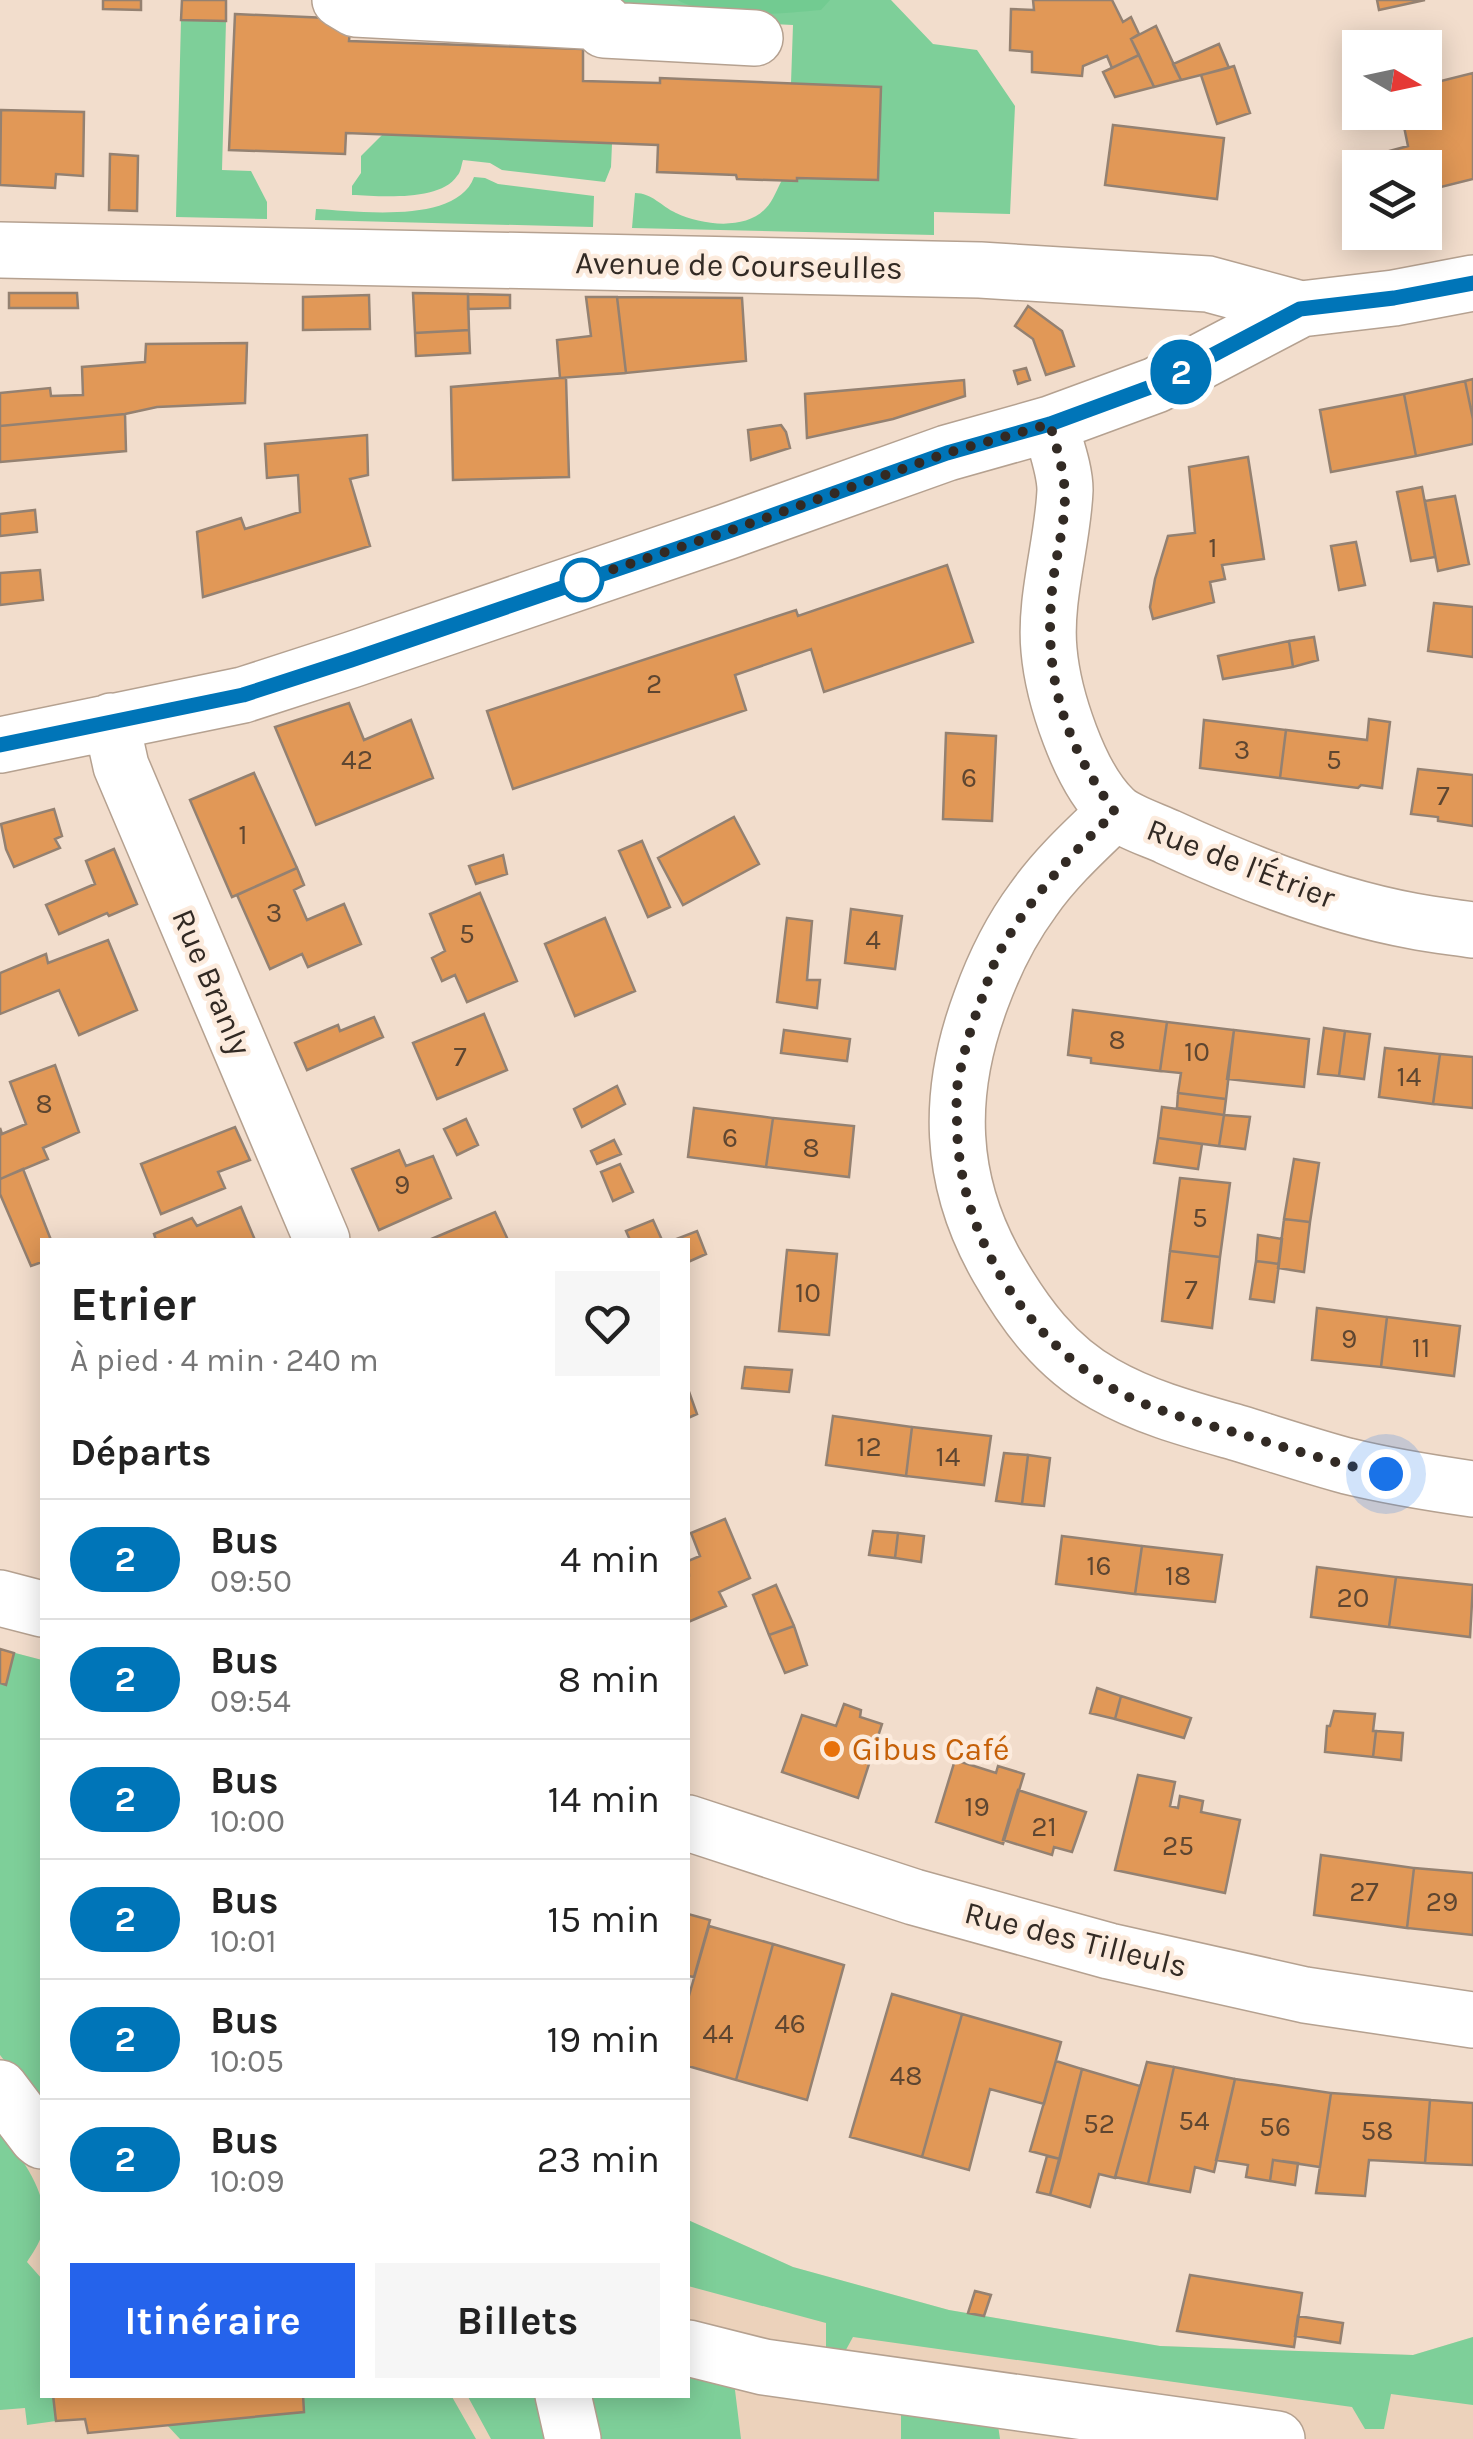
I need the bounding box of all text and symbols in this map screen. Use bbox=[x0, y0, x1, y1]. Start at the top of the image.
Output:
north arrow bbox=[1342, 30, 1442, 130]
map controls bbox=[1342, 30, 1442, 250]
button: layers bbox=[1342, 150, 1442, 250]
street label: Avenue de Courseulles bbox=[575, 244, 903, 287]
line badge: 2 bbox=[1148, 340, 1214, 404]
text: 2 bbox=[1170, 352, 1192, 393]
house number: 1 bbox=[1208, 531, 1218, 564]
unlabelled marker bbox=[561, 559, 603, 601]
house number: 2 bbox=[646, 667, 662, 700]
house number: 3 bbox=[1234, 733, 1250, 766]
house number: 42 bbox=[341, 743, 373, 776]
house number: 5 bbox=[1326, 743, 1342, 776]
house number: 6 bbox=[961, 761, 977, 794]
house number: 7 bbox=[1436, 779, 1450, 812]
street label: Rue de l'Étrier bbox=[1142, 809, 1341, 916]
house number: 1 bbox=[238, 818, 248, 851]
house number: 3 bbox=[266, 896, 282, 929]
street label: Rue Branly bbox=[164, 904, 259, 1061]
house number: 5 bbox=[459, 917, 475, 950]
house number: 4 bbox=[865, 923, 881, 956]
house number: 8 bbox=[1108, 1023, 1126, 1056]
house number: 10 bbox=[1184, 1035, 1210, 1068]
house number: 7 bbox=[453, 1040, 467, 1073]
house number: 14 bbox=[1397, 1060, 1422, 1093]
house number: 8 bbox=[35, 1087, 53, 1120]
house number: 6 bbox=[722, 1121, 738, 1154]
house number: 8 bbox=[802, 1131, 820, 1164]
house number: 9 bbox=[394, 1168, 410, 1201]
house number: 5 bbox=[1192, 1201, 1208, 1234]
button: heart bbox=[555, 1271, 660, 1376]
house number: 7 bbox=[1184, 1273, 1198, 1306]
text: Etrier bbox=[70, 1276, 196, 1332]
house number: 10 bbox=[795, 1276, 821, 1309]
house number: 9 bbox=[1341, 1322, 1357, 1355]
house number: 11 bbox=[1412, 1331, 1430, 1364]
text: À pied · 4 min · 240 m bbox=[70, 1342, 379, 1379]
text: Départs bbox=[70, 1430, 212, 1475]
house number: 12 bbox=[856, 1430, 882, 1463]
house number: 14 bbox=[936, 1440, 961, 1473]
your location bbox=[1361, 1449, 1411, 1499]
text: Bus bbox=[210, 1518, 279, 1563]
text: 4 min bbox=[560, 1537, 660, 1582]
text: 2 bbox=[114, 1539, 136, 1580]
house number: 16 bbox=[1086, 1549, 1112, 1582]
house number: 18 bbox=[1165, 1559, 1191, 1592]
text: 09:50 bbox=[210, 1563, 292, 1600]
house number: 20 bbox=[1337, 1581, 1369, 1614]
text: Bus bbox=[210, 1638, 279, 1683]
text: 8 min bbox=[558, 1657, 660, 1702]
text: 2 bbox=[114, 1659, 136, 1700]
text: 09:54 bbox=[210, 1683, 291, 1720]
place label: Gibus Café bbox=[852, 1731, 1010, 1768]
marker: Gibus Café bbox=[821, 1738, 843, 1760]
text: Bus bbox=[210, 1758, 279, 1803]
text: 14 min bbox=[547, 1777, 660, 1822]
text: 2 bbox=[114, 1779, 136, 1820]
house number: 19 bbox=[964, 1790, 990, 1823]
text: 10:00 bbox=[210, 1803, 285, 1840]
house number: 21 bbox=[1031, 1810, 1057, 1843]
house number: 25 bbox=[1162, 1829, 1194, 1862]
house number: 27 bbox=[1349, 1875, 1379, 1908]
text: Bus bbox=[210, 1878, 279, 1923]
house number: 29 bbox=[1426, 1885, 1458, 1918]
street label: Rue des Tilleuls bbox=[961, 1894, 1191, 1985]
text: 15 min bbox=[547, 1897, 660, 1942]
text: 2 bbox=[114, 1899, 136, 1940]
text: 10:01 bbox=[210, 1923, 277, 1960]
text: Bus bbox=[210, 1998, 279, 2043]
house number: 46 bbox=[774, 2007, 806, 2040]
text: 19 min bbox=[547, 2017, 660, 2062]
house number: 44 bbox=[702, 2017, 734, 2050]
text: 2 bbox=[114, 2019, 136, 2060]
text: 10:05 bbox=[210, 2043, 284, 2080]
house number: 48 bbox=[890, 2059, 922, 2092]
house number: 54 bbox=[1178, 2104, 1210, 2137]
house number: 52 bbox=[1083, 2107, 1115, 2140]
house number: 56 bbox=[1259, 2110, 1291, 2143]
house number: 58 bbox=[1360, 2114, 1394, 2147]
text: Bus bbox=[210, 2118, 279, 2163]
text: 23 min bbox=[537, 2137, 660, 2182]
text: 2 bbox=[114, 2139, 136, 2180]
text: 10:09 bbox=[210, 2163, 285, 2200]
button: Itinéraire bbox=[70, 2263, 355, 2378]
button: Billets bbox=[375, 2263, 660, 2378]

